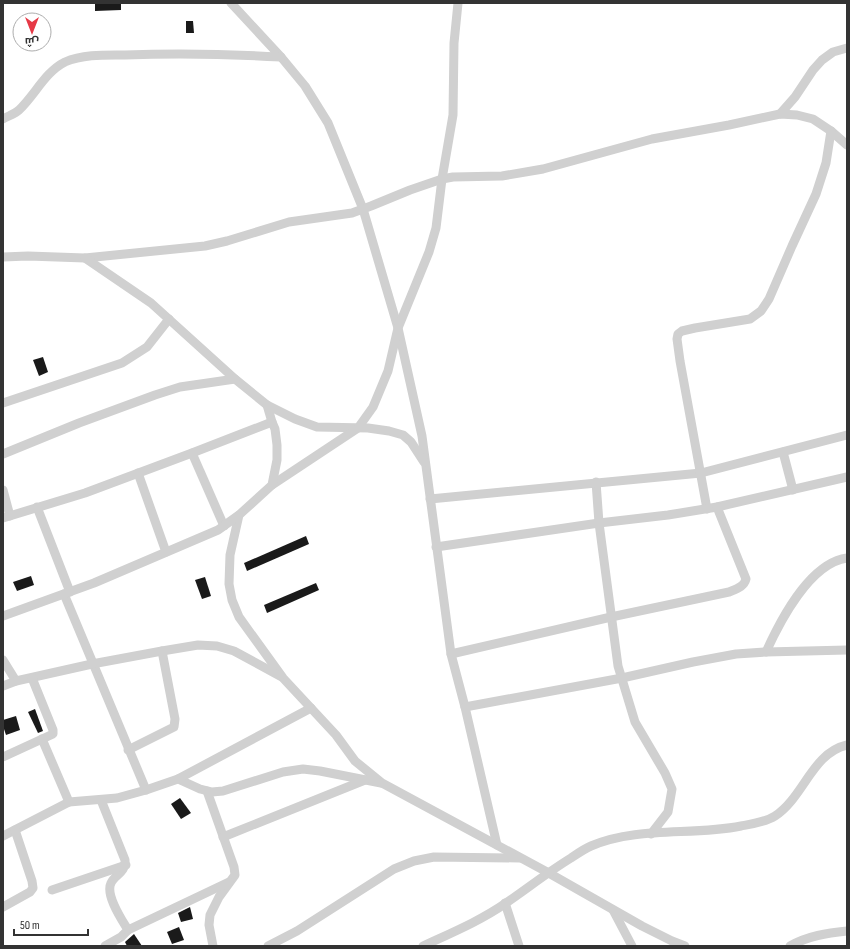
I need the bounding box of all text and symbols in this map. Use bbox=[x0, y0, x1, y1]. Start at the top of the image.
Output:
north arrow bbox=[12, 12, 52, 52]
text: ش bbox=[25, 35, 39, 48]
scale bar bbox=[14, 911, 88, 937]
text: 50 m bbox=[20, 918, 40, 933]

